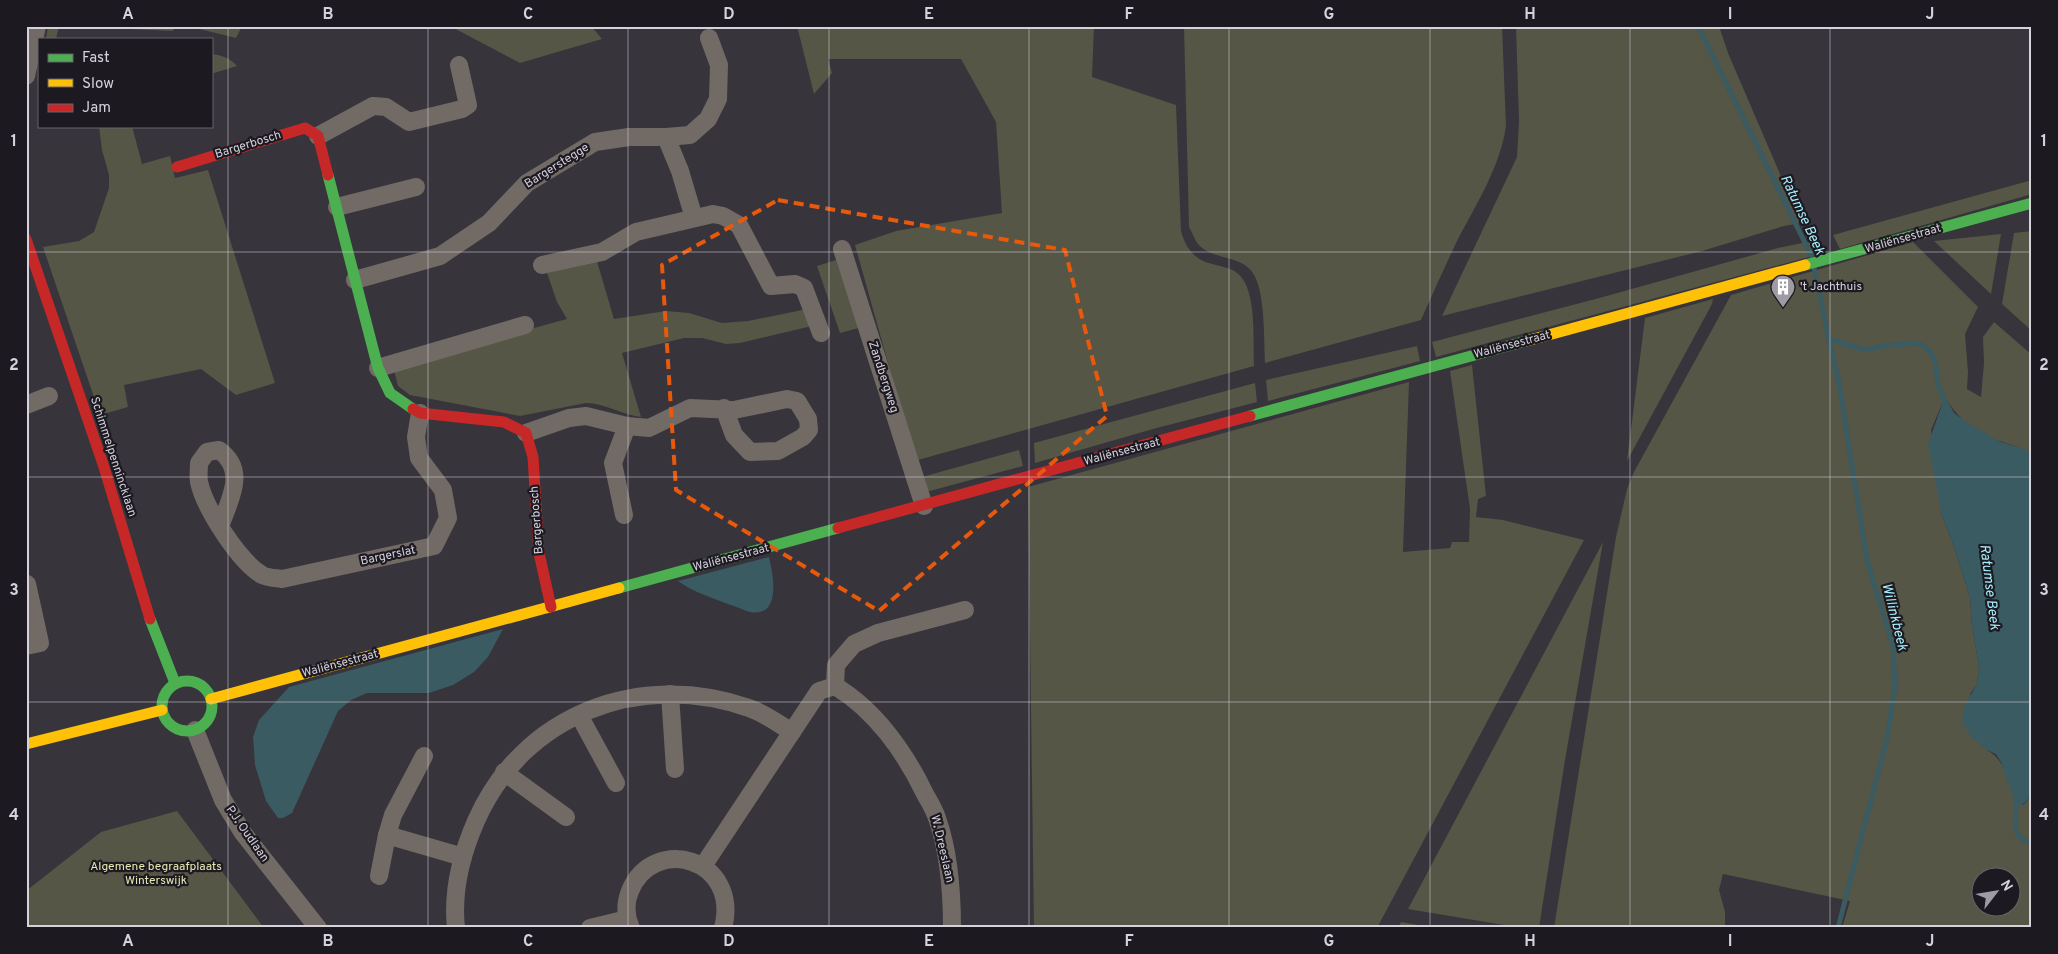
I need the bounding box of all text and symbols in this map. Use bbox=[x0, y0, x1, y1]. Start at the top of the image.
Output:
text: A bbox=[122, 5, 134, 25]
text: B bbox=[322, 5, 334, 25]
text: C bbox=[523, 5, 533, 25]
text: D bbox=[723, 5, 735, 25]
text: E bbox=[924, 5, 934, 25]
text: F bbox=[1124, 5, 1134, 25]
text: G bbox=[1324, 5, 1334, 25]
text: H bbox=[1524, 5, 1536, 25]
text: I bbox=[1728, 5, 1732, 25]
text: J bbox=[1926, 5, 1934, 25]
legend bbox=[38, 38, 212, 128]
text: Fast bbox=[82, 49, 110, 68]
text: Slow bbox=[82, 75, 114, 94]
text: Jam bbox=[82, 99, 111, 118]
street label: Bargerbosch bbox=[213, 127, 283, 163]
text: 1 bbox=[11, 132, 17, 152]
text: 1 bbox=[2041, 132, 2047, 152]
street label: Bargerstegge bbox=[522, 140, 592, 192]
water label: Ratumse Beek bbox=[1776, 172, 1828, 259]
street label: Waliënsestraat bbox=[1863, 221, 1943, 257]
building icon: 't Jachthuis bbox=[1770, 274, 1796, 308]
place label: 't Jachthuis bbox=[1800, 279, 1862, 295]
street label: Waliënsestraat bbox=[1472, 327, 1552, 363]
street label: Zandbergweg bbox=[864, 339, 902, 415]
text: 2 bbox=[9, 356, 19, 376]
text: 2 bbox=[2039, 356, 2049, 376]
street label: Schimmelpennincklaan bbox=[86, 395, 140, 519]
street label: Waliënsestraat bbox=[1082, 434, 1162, 470]
street label: Bargerbosch bbox=[527, 485, 547, 555]
street label: Waliënsestraat bbox=[691, 540, 771, 576]
street label: Bargerslat bbox=[359, 542, 417, 570]
water label: Ratumse Beek bbox=[1975, 543, 2003, 632]
text: 3 bbox=[9, 581, 19, 601]
water label: Willinkbeek bbox=[1877, 581, 1911, 654]
text: 3 bbox=[2039, 581, 2049, 601]
street label: Waliënsestraat bbox=[300, 646, 380, 682]
street label: P.J. Oudlaan bbox=[222, 803, 272, 865]
text: 4 bbox=[9, 806, 19, 826]
text: 4 bbox=[2039, 806, 2049, 826]
street label: W. Dreeslaan bbox=[926, 814, 958, 884]
park label: Algemene begraafplaats Winterswijk bbox=[90, 859, 222, 889]
north arrow bbox=[1970, 866, 2020, 916]
text: N bbox=[1996, 877, 2016, 895]
text: A bbox=[122, 932, 134, 952]
text: B bbox=[322, 932, 334, 952]
text: C bbox=[523, 932, 533, 952]
text: D bbox=[723, 932, 735, 952]
text: E bbox=[924, 932, 934, 952]
text: F bbox=[1124, 932, 1134, 952]
text: G bbox=[1324, 932, 1334, 952]
text: H bbox=[1524, 932, 1536, 952]
text: I bbox=[1728, 932, 1732, 952]
text: J bbox=[1926, 932, 1934, 952]

